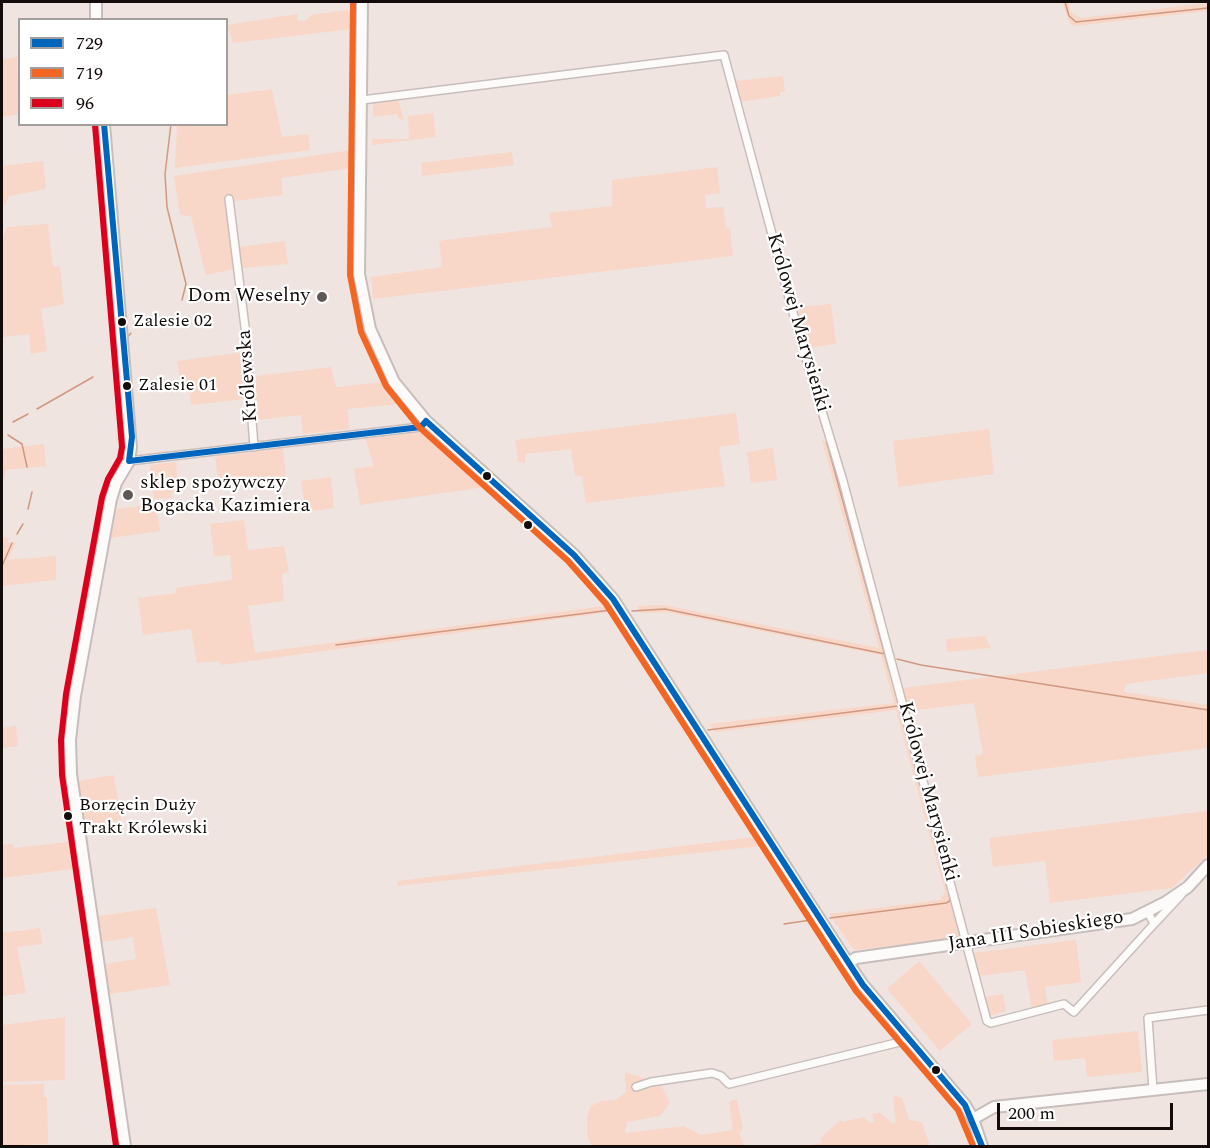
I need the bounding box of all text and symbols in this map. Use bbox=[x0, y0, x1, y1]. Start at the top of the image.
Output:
legend bbox=[18, 18, 228, 126]
text: 729 bbox=[76, 30, 103, 57]
text: 719 bbox=[76, 60, 103, 87]
text: 96 bbox=[76, 90, 94, 117]
street label: Królowej Marysieńki bbox=[760, 231, 834, 415]
place label: Dom Weselny bbox=[187, 285, 310, 309]
marker: Dom Weselny bbox=[315, 290, 329, 304]
place label: Zalesie 02 bbox=[133, 311, 212, 333]
marker: Zalesie 02 bbox=[116, 316, 128, 328]
street label: Królewska bbox=[234, 329, 264, 423]
place label: Zalesie 01 bbox=[138, 375, 217, 397]
marker: Zalesie 01 bbox=[121, 380, 133, 392]
unlabelled marker bbox=[481, 470, 493, 482]
place label: sklep spożywczy Bogacka Kazimiera bbox=[140, 472, 310, 519]
marker: sklep spożywczy Bogacka Kazimiera bbox=[121, 488, 135, 502]
unlabelled marker bbox=[522, 519, 534, 531]
street label: Królowej Marysieńki bbox=[891, 699, 963, 885]
place label: Borzęcin Duży Trakt Królewski bbox=[79, 795, 208, 838]
marker: Borzęcin Duży Trakt Królewski bbox=[62, 810, 74, 822]
street label: Jana III Sobieskiego bbox=[947, 906, 1125, 958]
unlabelled marker bbox=[930, 1064, 942, 1076]
scale bar bbox=[1000, 1091, 1176, 1129]
text: 200 m bbox=[1008, 1100, 1055, 1127]

